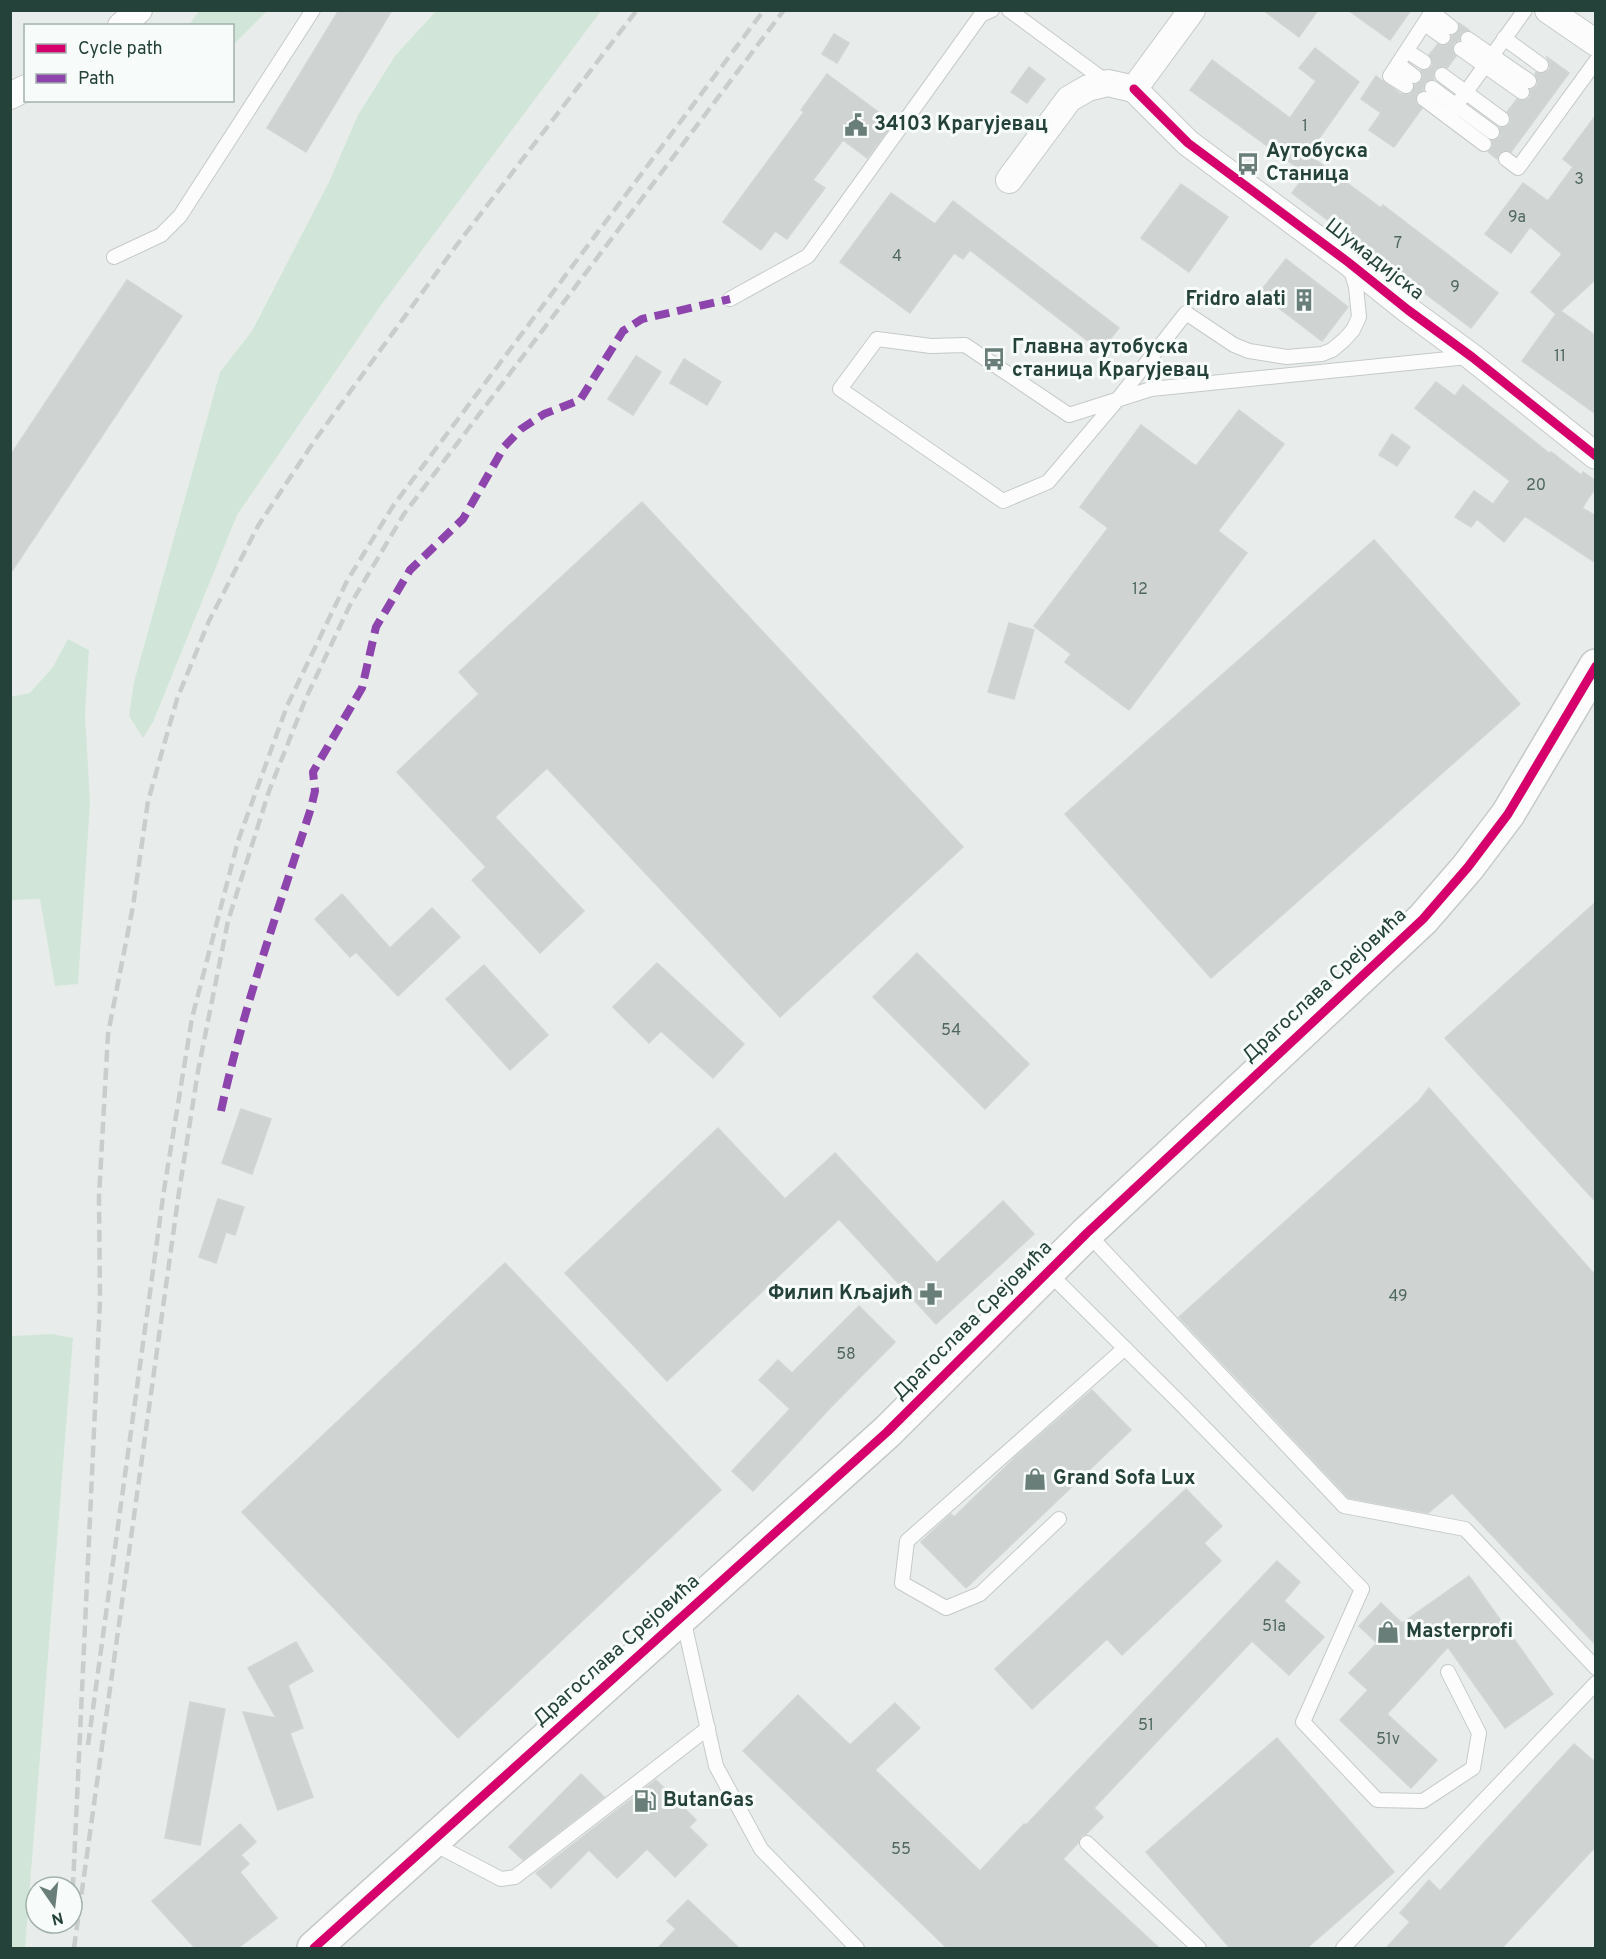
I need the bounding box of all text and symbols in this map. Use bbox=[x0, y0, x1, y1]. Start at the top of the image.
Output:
legend bbox=[24, 24, 234, 102]
text: Cycle path bbox=[78, 38, 163, 61]
text: Path bbox=[78, 68, 115, 91]
public building icon: 34103 Крагујевац bbox=[843, 112, 869, 138]
place label: 34103 Крагујевац bbox=[874, 112, 1048, 138]
house number: 1 bbox=[1302, 117, 1308, 137]
place label: Аутобуска Станица bbox=[1266, 139, 1368, 188]
bus stop icon: Аутобуска Станица bbox=[1235, 151, 1261, 177]
house number: 3 bbox=[1574, 170, 1584, 190]
house number: 9a bbox=[1508, 208, 1526, 228]
street label: Шумадијска bbox=[1319, 213, 1429, 307]
house number: 7 bbox=[1394, 234, 1402, 254]
house number: 4 bbox=[892, 247, 902, 267]
house number: 9 bbox=[1450, 278, 1460, 298]
place label: Fridro alati bbox=[1186, 287, 1286, 313]
building icon: Fridro alati bbox=[1291, 287, 1317, 313]
place label: Главна аутобуска станица Крагујевац bbox=[1012, 335, 1209, 384]
bus stop icon: Главна аутобуска станица Крагујевац bbox=[981, 346, 1007, 372]
house number: 11 bbox=[1554, 347, 1566, 367]
house number: 20 bbox=[1526, 476, 1546, 496]
house number: 12 bbox=[1132, 580, 1148, 600]
street label: Драгослава Срејовића bbox=[1237, 903, 1413, 1069]
house number: 54 bbox=[941, 1021, 961, 1041]
street label: Драгослава Срејовића bbox=[888, 1236, 1058, 1406]
place label: Филип Кљајић bbox=[768, 1281, 913, 1307]
pharmacy icon: Филип Кљајић bbox=[918, 1281, 944, 1307]
house number: 49 bbox=[1388, 1287, 1408, 1307]
house number: 58 bbox=[836, 1345, 856, 1365]
shop icon: Grand Sofa Lux bbox=[1022, 1466, 1048, 1492]
place label: Grand Sofa Lux bbox=[1053, 1466, 1196, 1492]
street label: Драгослава Срејовића bbox=[528, 1569, 706, 1733]
house number: 51a bbox=[1262, 1617, 1286, 1637]
shop icon: Masterprofi bbox=[1375, 1619, 1401, 1645]
place label: Masterprofi bbox=[1406, 1619, 1513, 1645]
house number: 51 bbox=[1138, 1716, 1154, 1736]
house number: 51v bbox=[1376, 1730, 1400, 1750]
fuel station icon: ButanGas bbox=[632, 1788, 658, 1814]
place label: ButanGas bbox=[663, 1788, 754, 1814]
house number: 55 bbox=[891, 1840, 911, 1860]
north arrow bbox=[24, 1875, 84, 1935]
text: N bbox=[49, 1907, 65, 1929]

